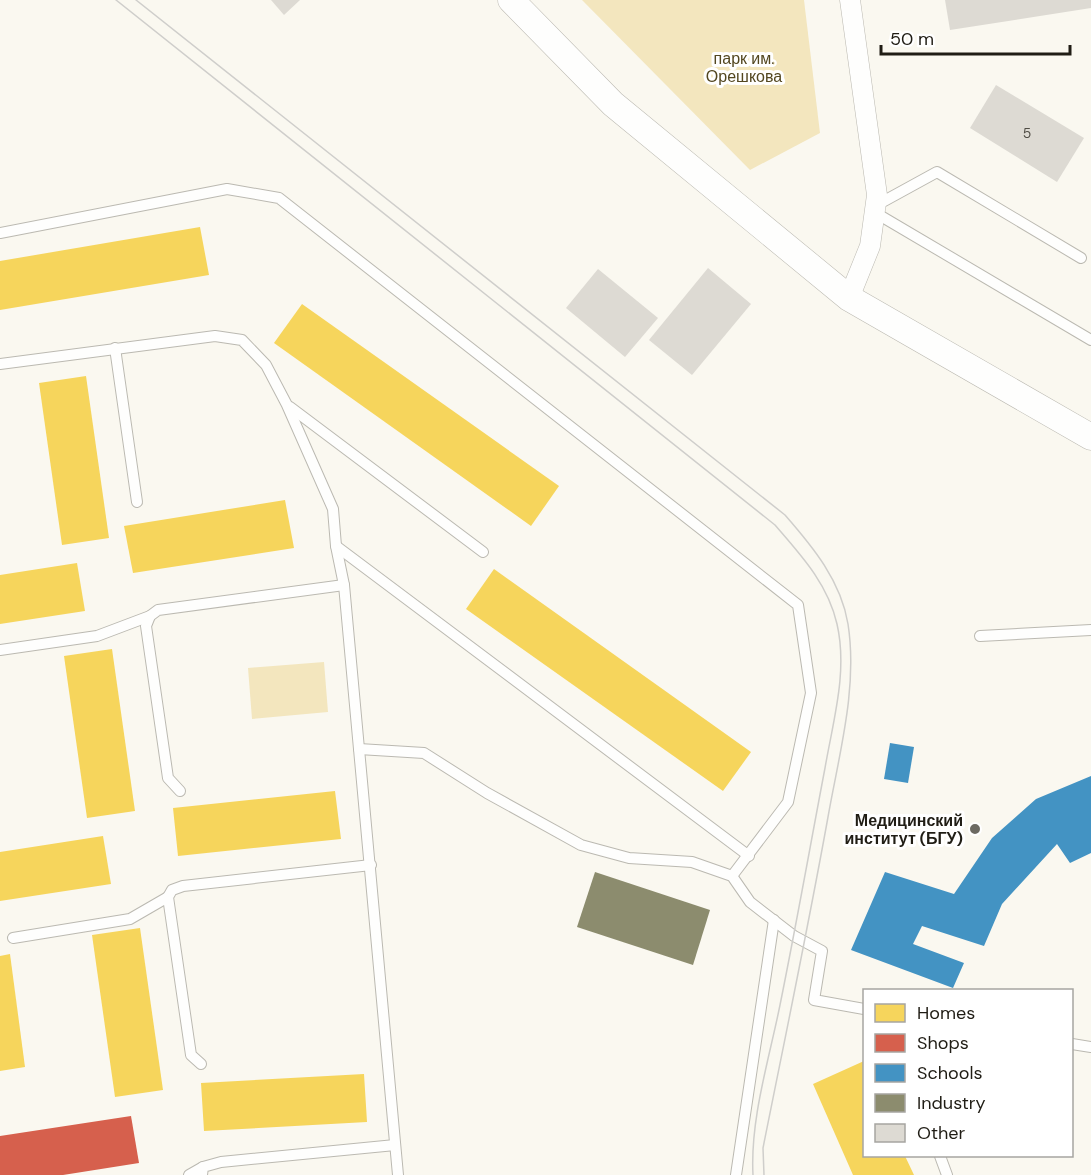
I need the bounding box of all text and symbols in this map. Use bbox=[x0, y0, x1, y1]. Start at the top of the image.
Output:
scale bar bbox=[881, 18, 1070, 56]
text: 50 m bbox=[890, 27, 934, 51]
park label: парк им. Орешкова bbox=[706, 48, 782, 87]
house number: 5 bbox=[1023, 124, 1031, 142]
place label: Медицинский институт (БГУ) bbox=[845, 810, 963, 849]
marker: Медицинский институт (БГУ) bbox=[968, 822, 982, 836]
legend bbox=[863, 989, 1073, 1157]
text: Homes bbox=[917, 1001, 975, 1025]
text: Shops bbox=[917, 1031, 969, 1055]
text: Schools bbox=[917, 1061, 982, 1085]
text: Industry bbox=[917, 1091, 986, 1115]
text: Other bbox=[917, 1121, 966, 1145]

